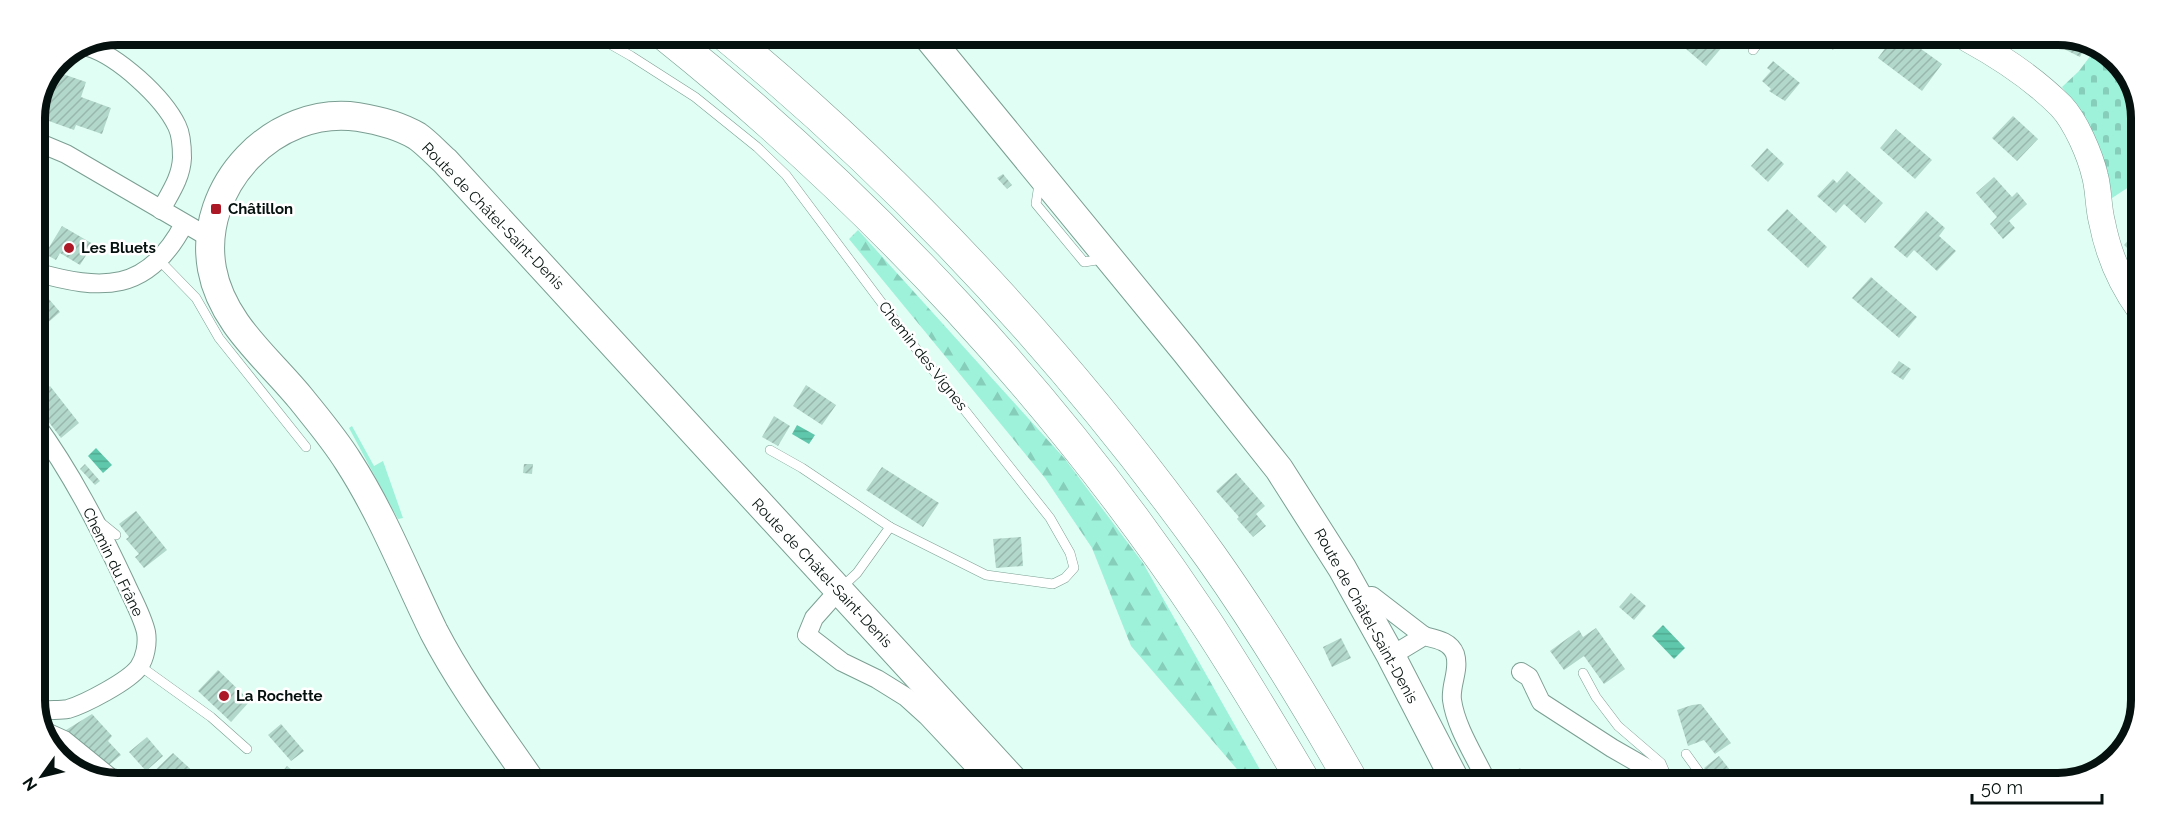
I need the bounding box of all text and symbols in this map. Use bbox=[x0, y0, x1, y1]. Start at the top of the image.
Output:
street label: Route de Châtel-Saint-Denis bbox=[418, 139, 568, 293]
place label: Châtillon bbox=[228, 200, 293, 218]
marker: Châtillon bbox=[209, 202, 223, 216]
place label: Les Bluets bbox=[81, 239, 156, 257]
marker: Les Bluets bbox=[62, 241, 76, 255]
street label: Chemin des Vignes bbox=[875, 298, 971, 414]
street label: Route de Châtel-Saint-Denis bbox=[748, 495, 896, 651]
street label: Chemin du Frâne bbox=[79, 505, 147, 619]
street label: Route de Châtel-Saint-Denis bbox=[1310, 525, 1422, 707]
place label: La Rochette bbox=[236, 687, 323, 705]
marker: La Rochette bbox=[217, 689, 231, 703]
north arrow bbox=[12, 746, 72, 806]
scale bar bbox=[1972, 767, 2102, 805]
text: N bbox=[19, 774, 41, 794]
text: 50 m bbox=[1981, 777, 2023, 798]

